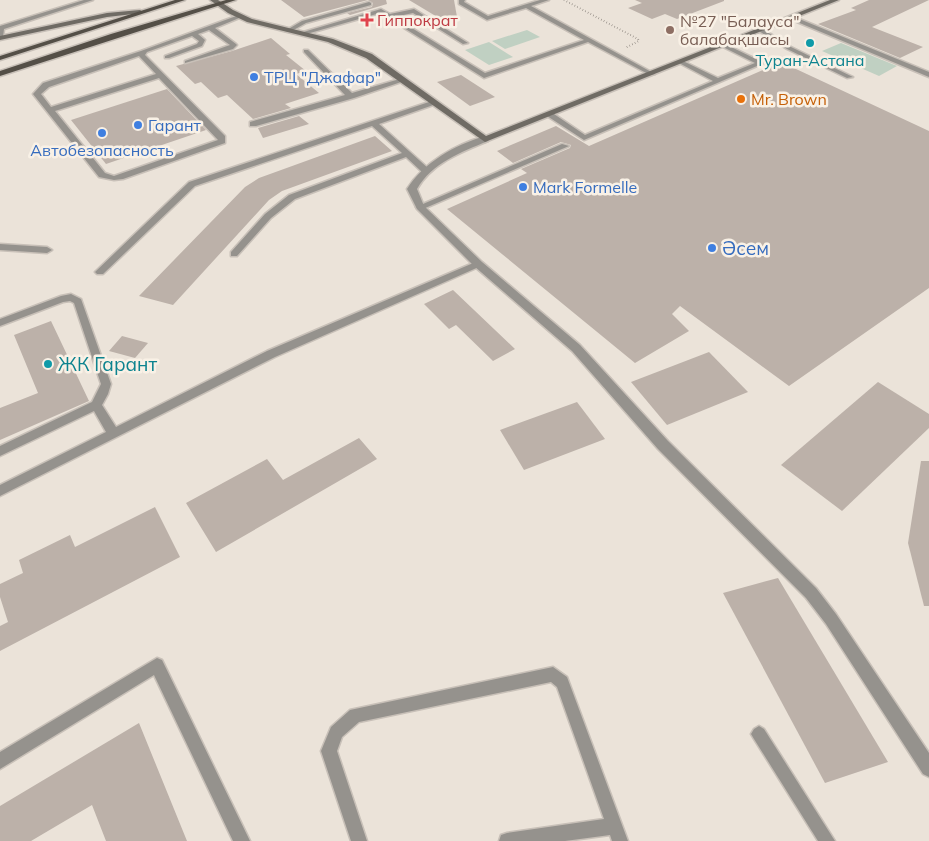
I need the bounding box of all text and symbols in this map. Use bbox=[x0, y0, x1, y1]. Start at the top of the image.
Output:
place label: Гиппократ bbox=[377, 10, 459, 30]
place label: №27 "Балауса" балабақшасы bbox=[680, 11, 799, 49]
marker: Гиппократ bbox=[361, 14, 373, 26]
marker: №27 "Балауса" балабақшасы bbox=[664, 24, 676, 36]
marker: Туран-Астана bbox=[804, 37, 816, 49]
place label: Туран-Астана bbox=[755, 50, 865, 70]
place label: ТРЦ "Джафар" bbox=[264, 67, 381, 87]
marker: ТРЦ "Джафар" bbox=[248, 71, 260, 83]
place label: Mr. Brown bbox=[751, 89, 827, 109]
marker: Mr. Brown bbox=[735, 93, 747, 105]
place label: Гарант bbox=[148, 115, 202, 135]
marker: Гарант bbox=[132, 119, 144, 131]
marker: Автобезопасность bbox=[96, 127, 108, 139]
place label: Автобезопасность bbox=[30, 140, 174, 160]
place label: Mark Formelle bbox=[533, 177, 637, 197]
marker: Mark Formelle bbox=[517, 181, 529, 193]
place label: Әсем bbox=[722, 236, 769, 260]
marker: Әсем bbox=[706, 242, 718, 254]
place label: ЖК Гарант bbox=[58, 352, 157, 376]
marker: ЖК Гарант bbox=[42, 358, 54, 370]

